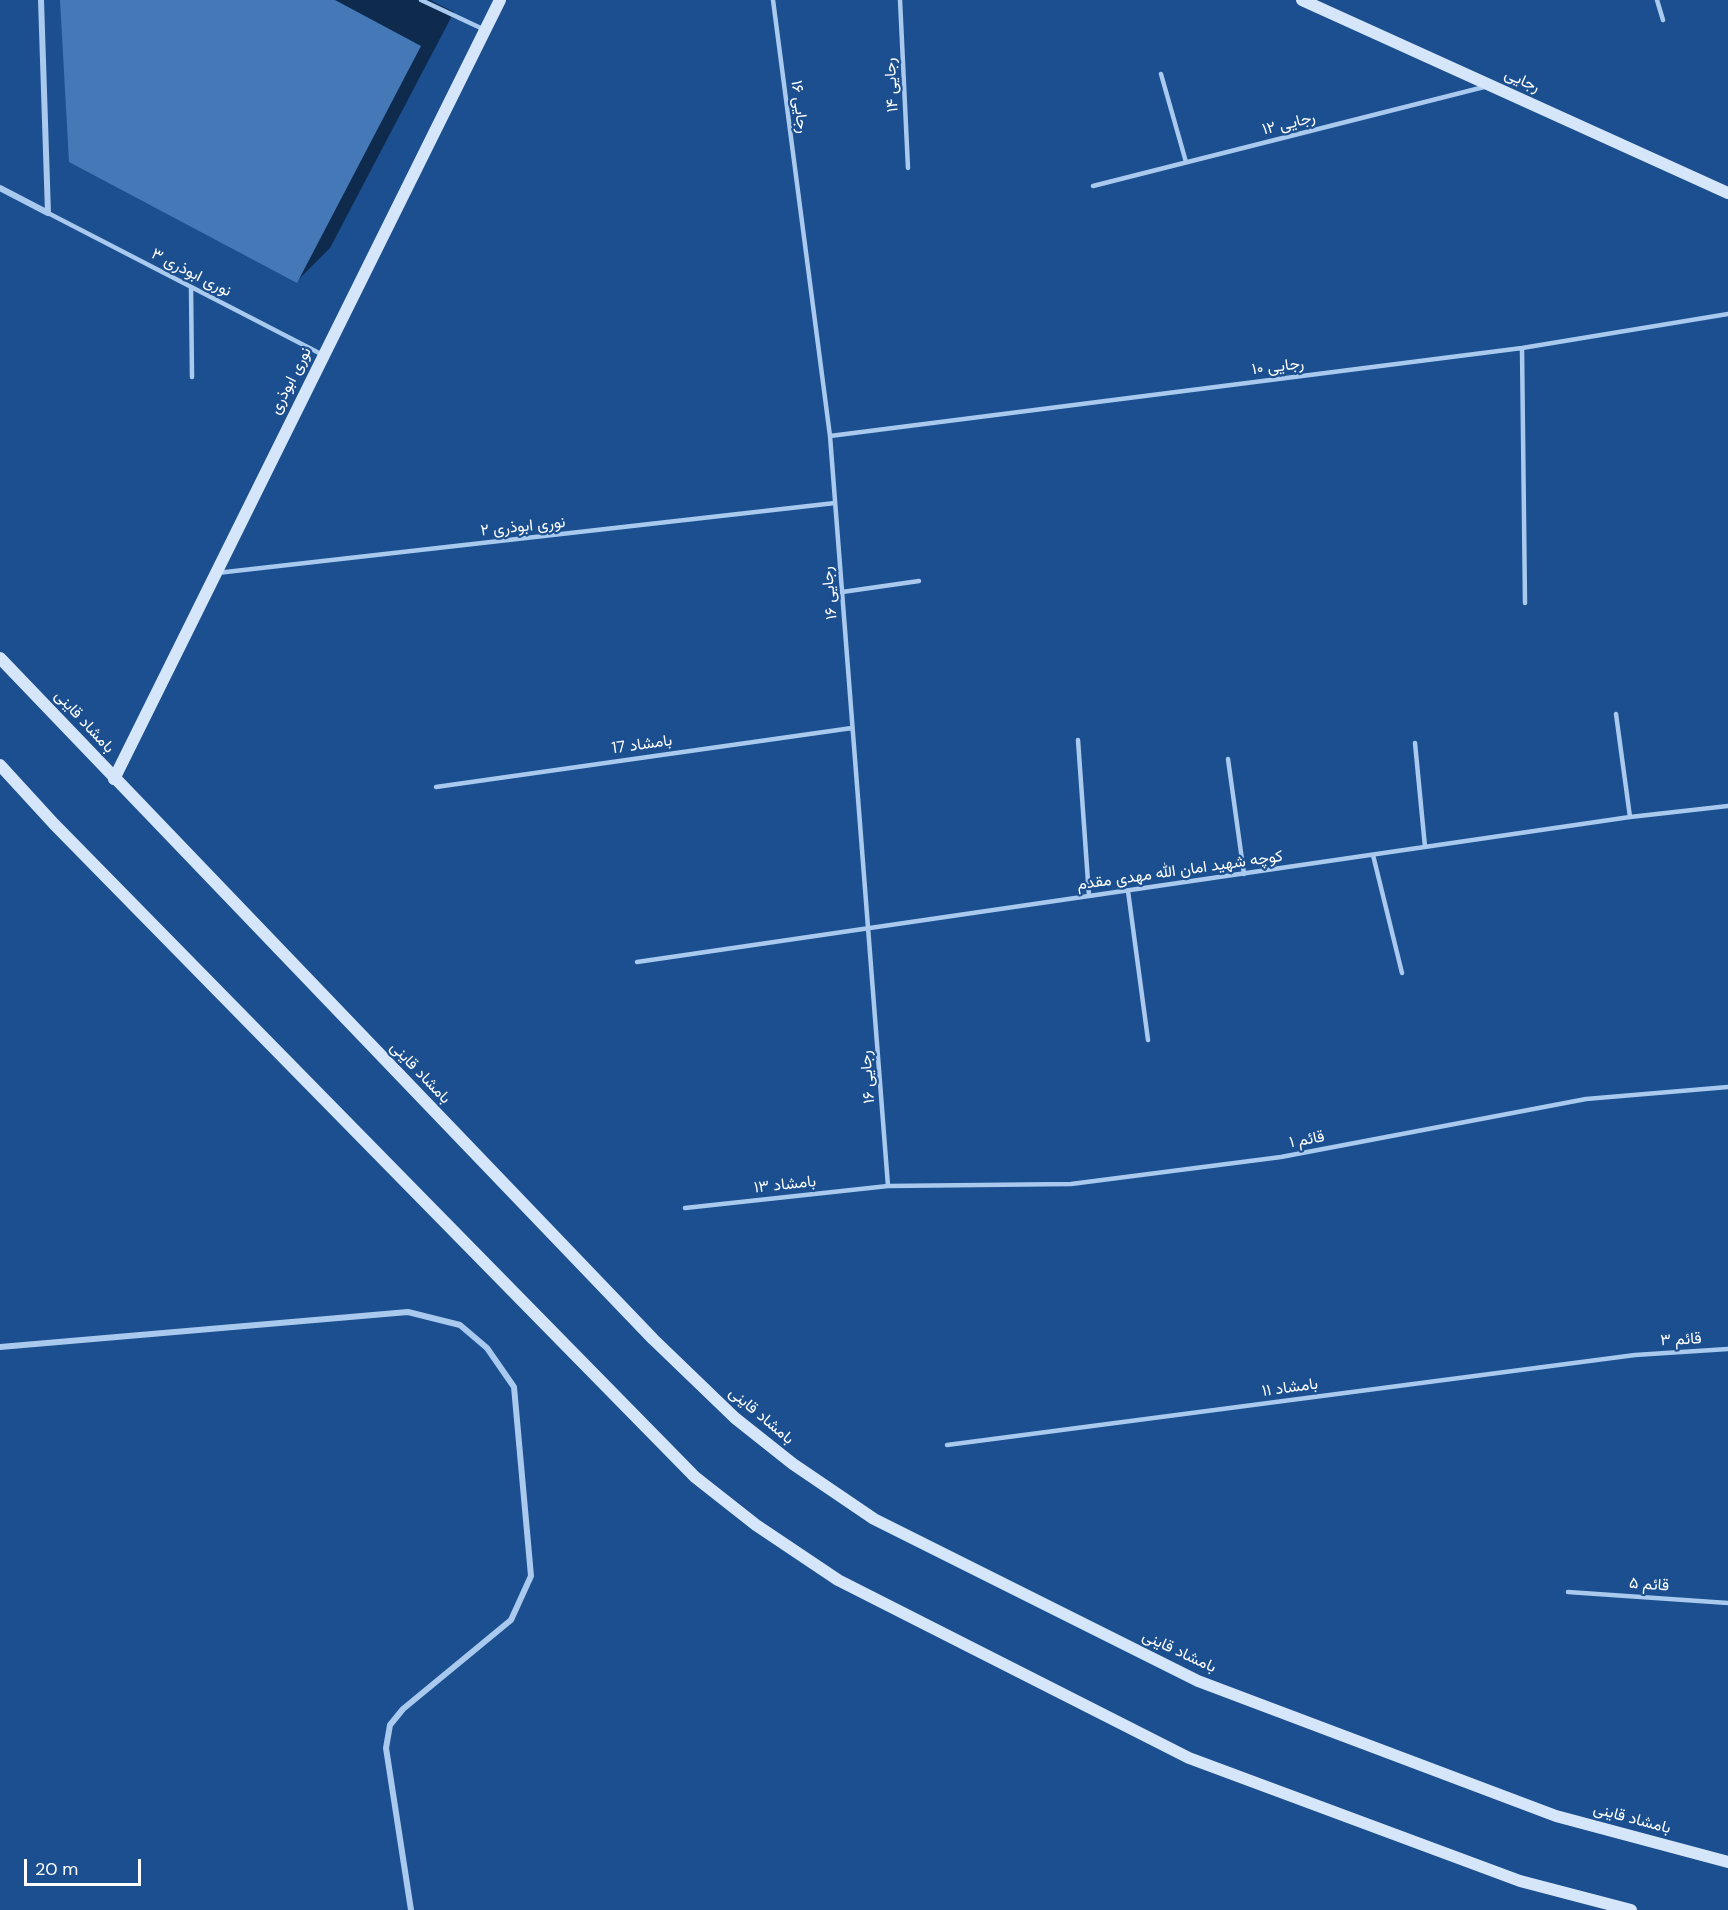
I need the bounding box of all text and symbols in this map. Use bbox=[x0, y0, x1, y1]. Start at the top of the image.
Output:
street label: رجایی ۱۴ bbox=[881, 57, 903, 113]
street label: رجایی bbox=[1501, 65, 1543, 97]
street label: رجایی ۱۶ bbox=[786, 79, 812, 135]
street label: رجایی ۱۲ bbox=[1261, 108, 1317, 140]
street label: نوری ابوذری ۳ bbox=[148, 245, 234, 301]
street label: نوری ابوذری bbox=[266, 344, 316, 418]
street label: رجایی ۱۰ bbox=[1251, 354, 1305, 380]
street label: نوری ابوذری ۲ bbox=[480, 513, 566, 541]
street label: رجایی ۱۶ bbox=[818, 566, 842, 620]
street label: بامشاد قاینی bbox=[50, 686, 118, 758]
street label: بامشاد 17 bbox=[611, 731, 673, 759]
street label: کوچه شهید امان الله مهدی مقدم bbox=[1076, 847, 1284, 895]
street label: بامشاد قاینی bbox=[386, 1038, 454, 1108]
street label: رجایی ۱۶ bbox=[857, 1050, 879, 1104]
street label: قائم ۱ bbox=[1288, 1127, 1326, 1153]
street label: بامشاد ۱۳ bbox=[753, 1172, 817, 1198]
street label: قائم ۳ bbox=[1660, 1329, 1702, 1351]
street label: بامشاد ۱۱ bbox=[1261, 1375, 1319, 1401]
street label: بامشاد قاینی bbox=[724, 1383, 798, 1449]
street label: قائم ۵ bbox=[1628, 1574, 1670, 1596]
street label: بامشاد قاینی bbox=[1139, 1627, 1219, 1677]
street label: بامشاد قاینی bbox=[1591, 1799, 1673, 1839]
scale bar bbox=[27, 1847, 144, 1885]
text: 20 m bbox=[35, 1857, 78, 1881]

